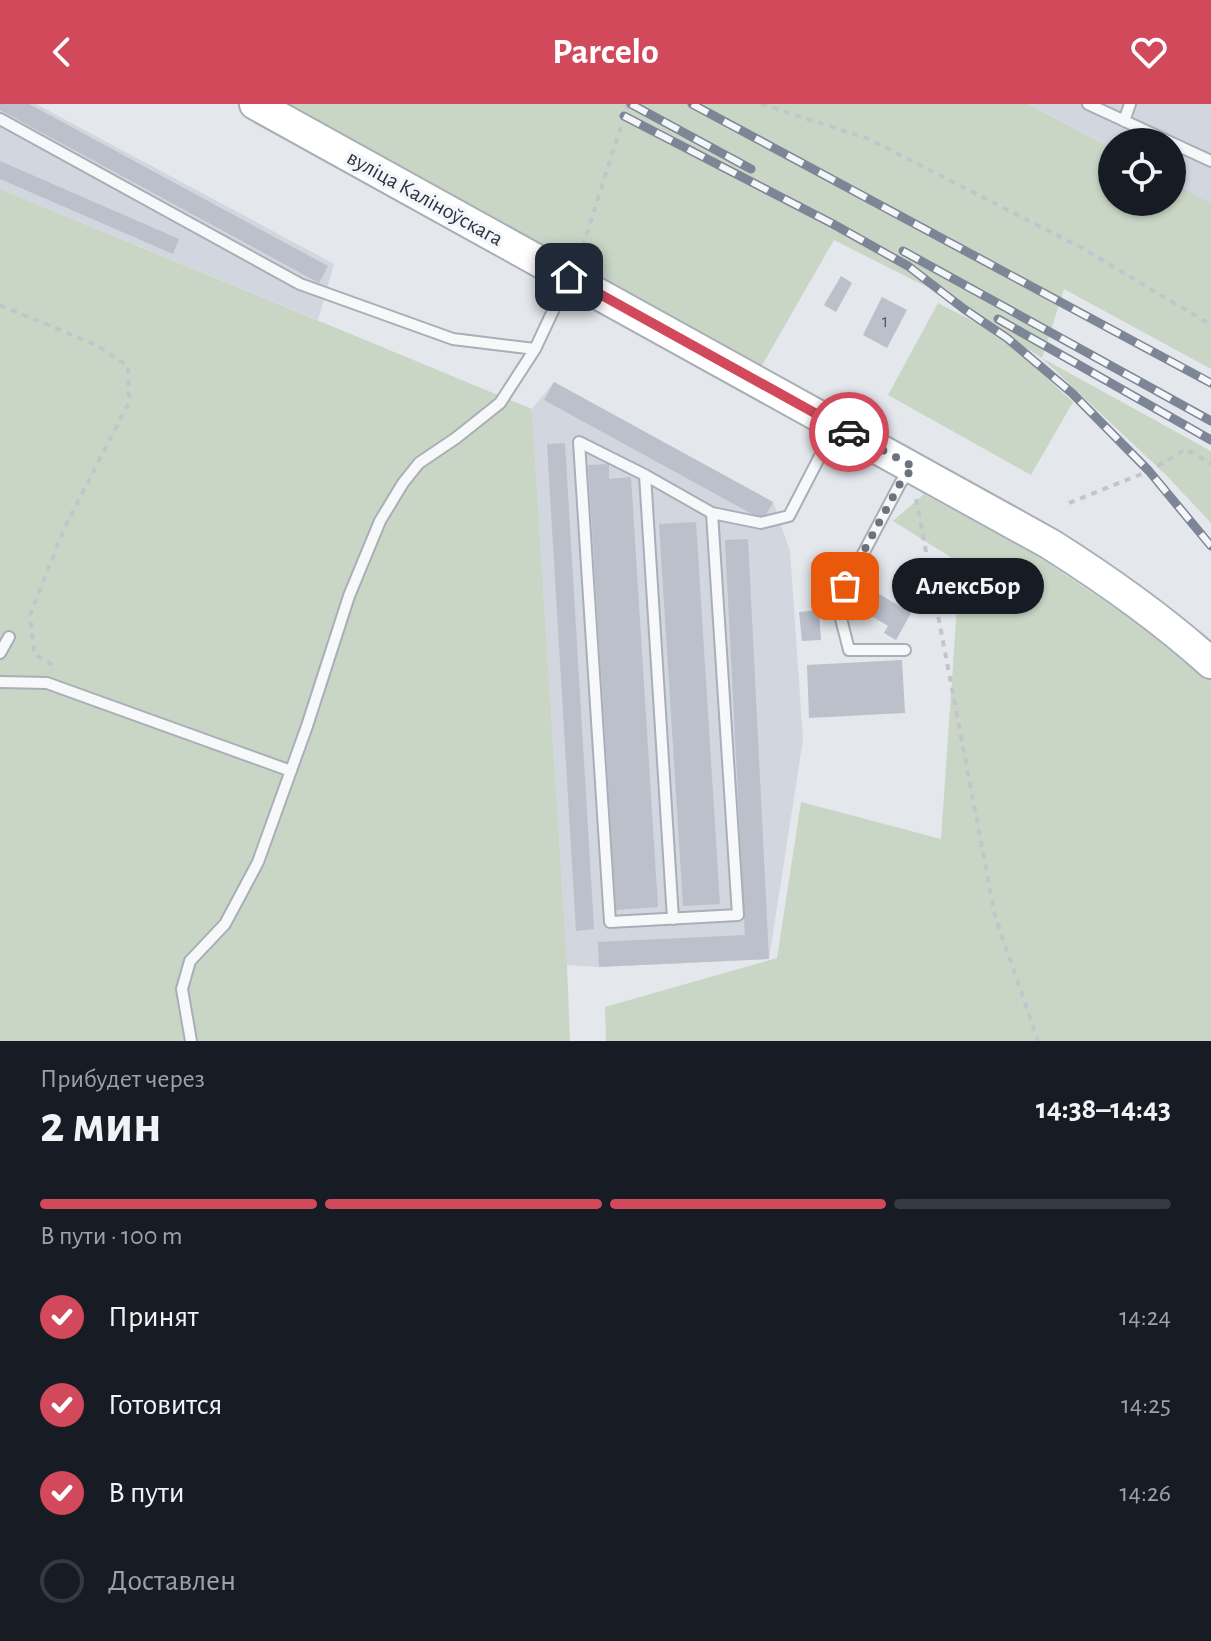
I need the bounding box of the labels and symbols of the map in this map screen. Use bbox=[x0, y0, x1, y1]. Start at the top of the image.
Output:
street label: вуліца Каліноўскага bbox=[343, 146, 507, 250]
pin bbox=[535, 243, 603, 311]
house number: 1 bbox=[882, 313, 888, 331]
courier bbox=[809, 392, 889, 472]
pin bbox=[811, 552, 879, 620]
callout: АлексБор bbox=[893, 558, 1045, 614]

